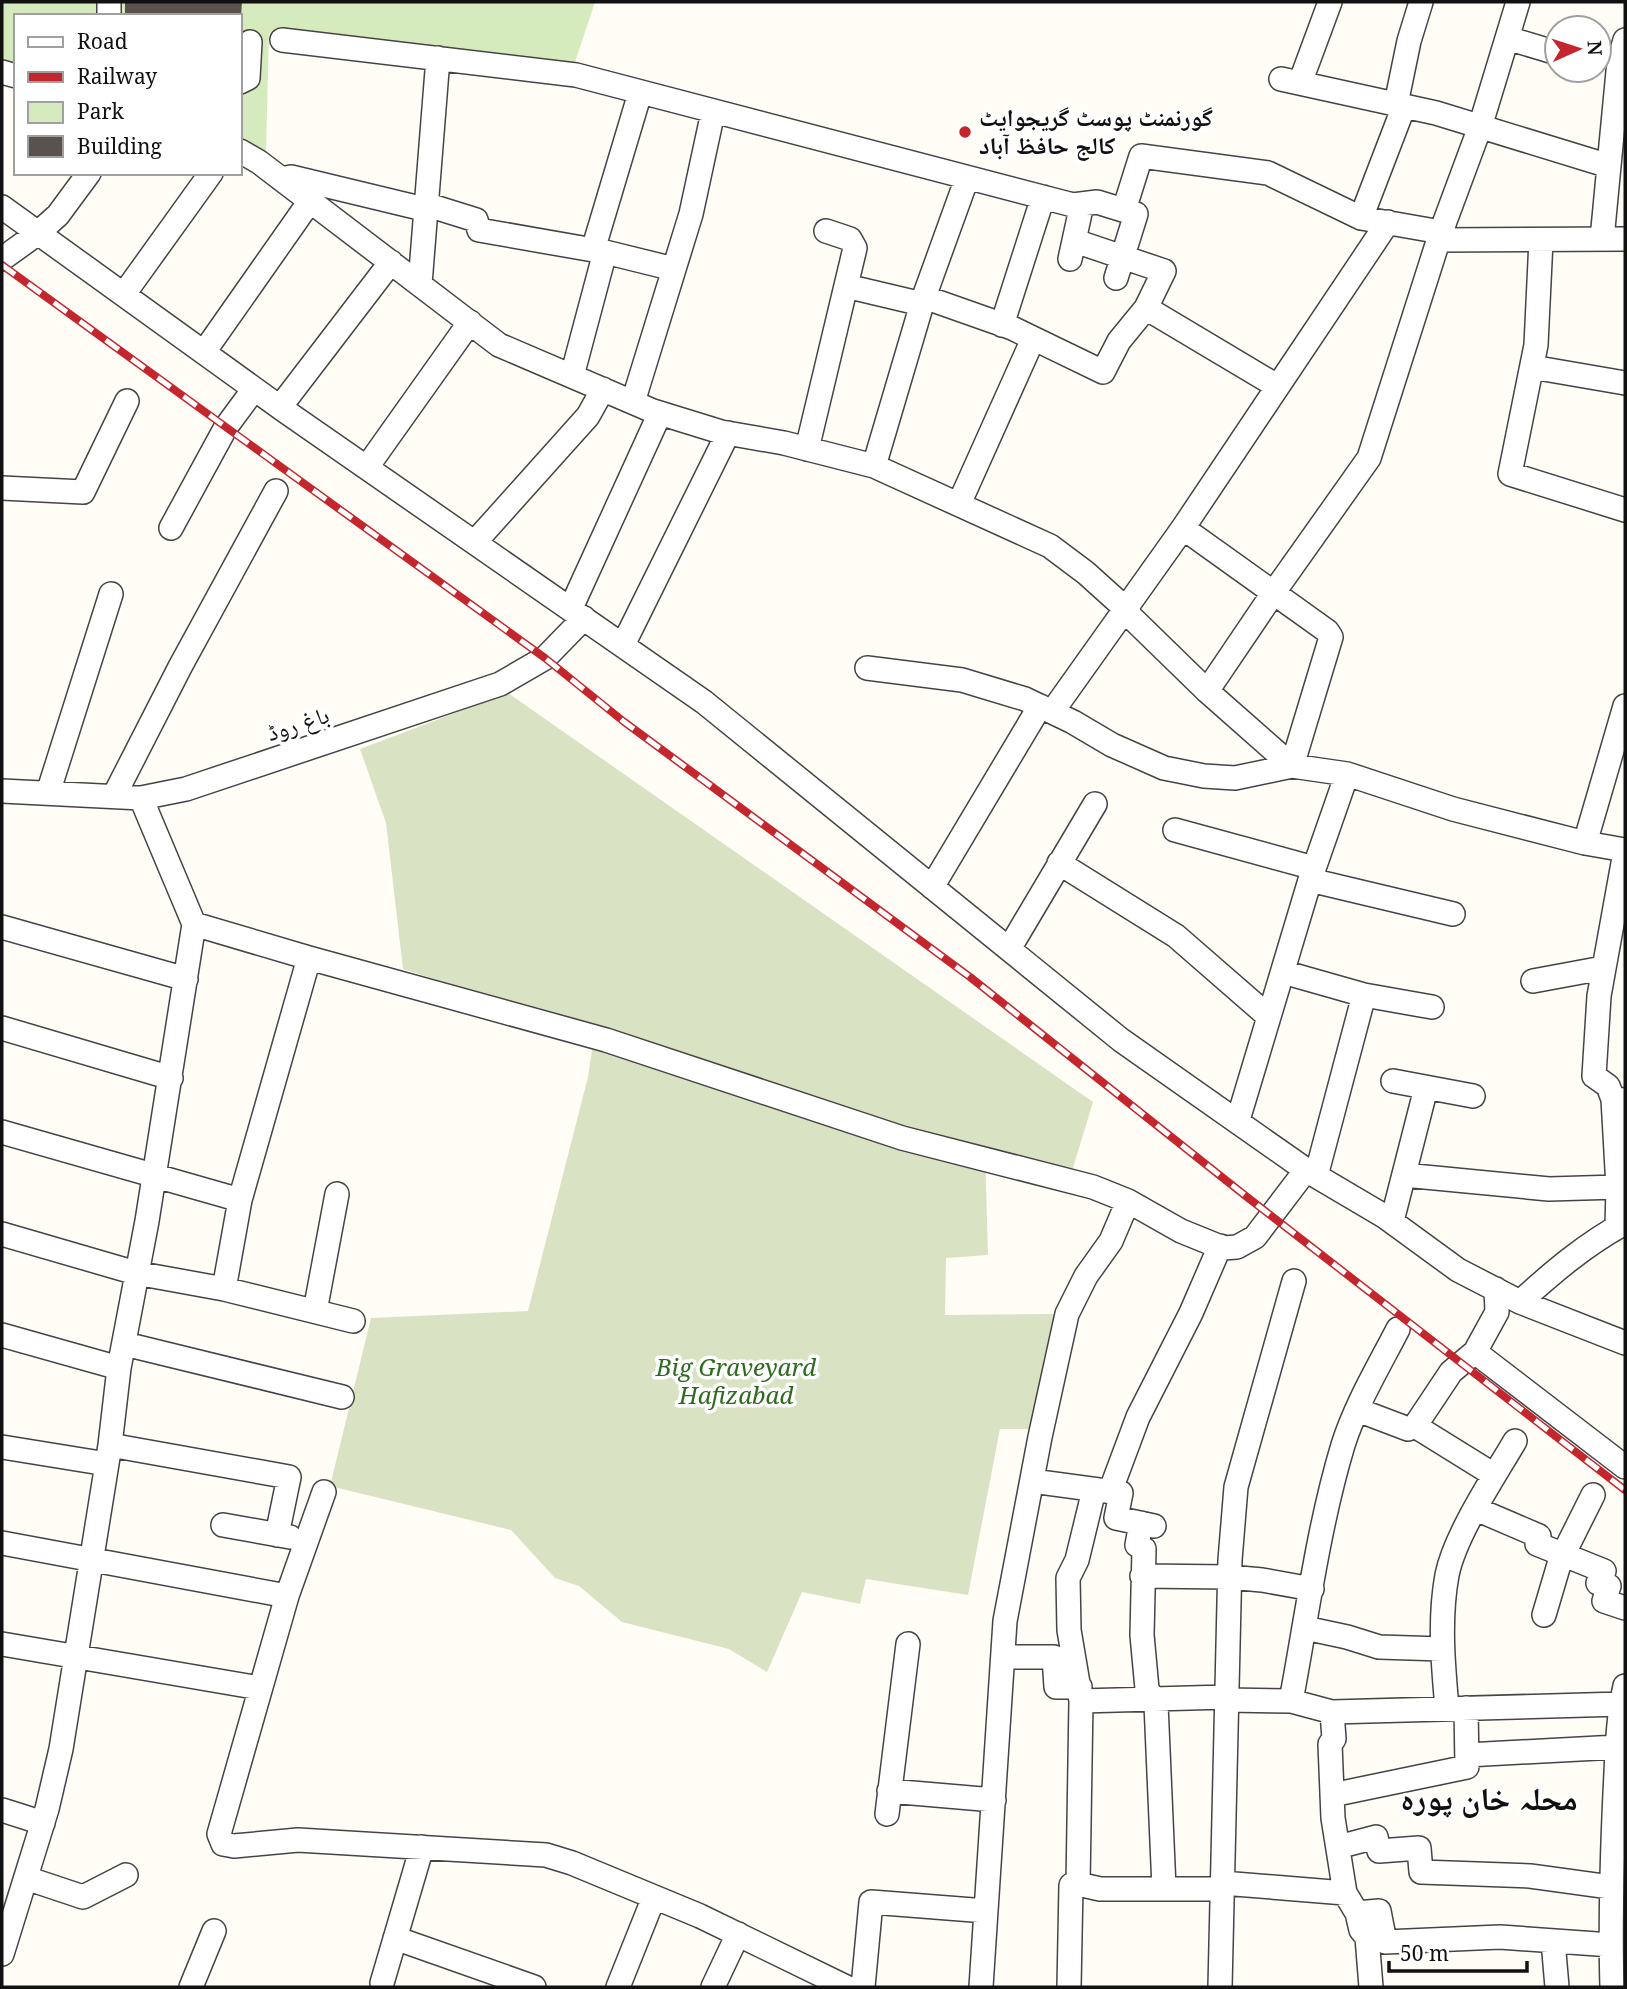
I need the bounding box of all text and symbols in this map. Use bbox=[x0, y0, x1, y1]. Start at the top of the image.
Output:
legend bbox=[14, 14, 242, 175]
north arrow bbox=[1543, 14, 1613, 84]
text: Road bbox=[77, 27, 128, 55]
text: N bbox=[1582, 40, 1608, 56]
text: Railway bbox=[77, 62, 157, 90]
text: Park bbox=[77, 97, 124, 125]
place label: گورنمنٹ پوسٹ گریجوایٹ کالج حافظ آباد bbox=[979, 100, 1213, 161]
marker: گورنمنٹ پوسٹ گریجوایٹ کالج حافظ آباد bbox=[957, 124, 973, 140]
text: Building bbox=[77, 132, 162, 160]
street label: باغ روڈ bbox=[262, 697, 333, 748]
park label: Big Graveyard Hafizabad bbox=[655, 1350, 816, 1411]
district label: محلہ خان پورہ bbox=[1400, 1776, 1578, 1819]
scale bar bbox=[1389, 1930, 1527, 1974]
text: 50 m bbox=[1400, 1939, 1449, 1967]

